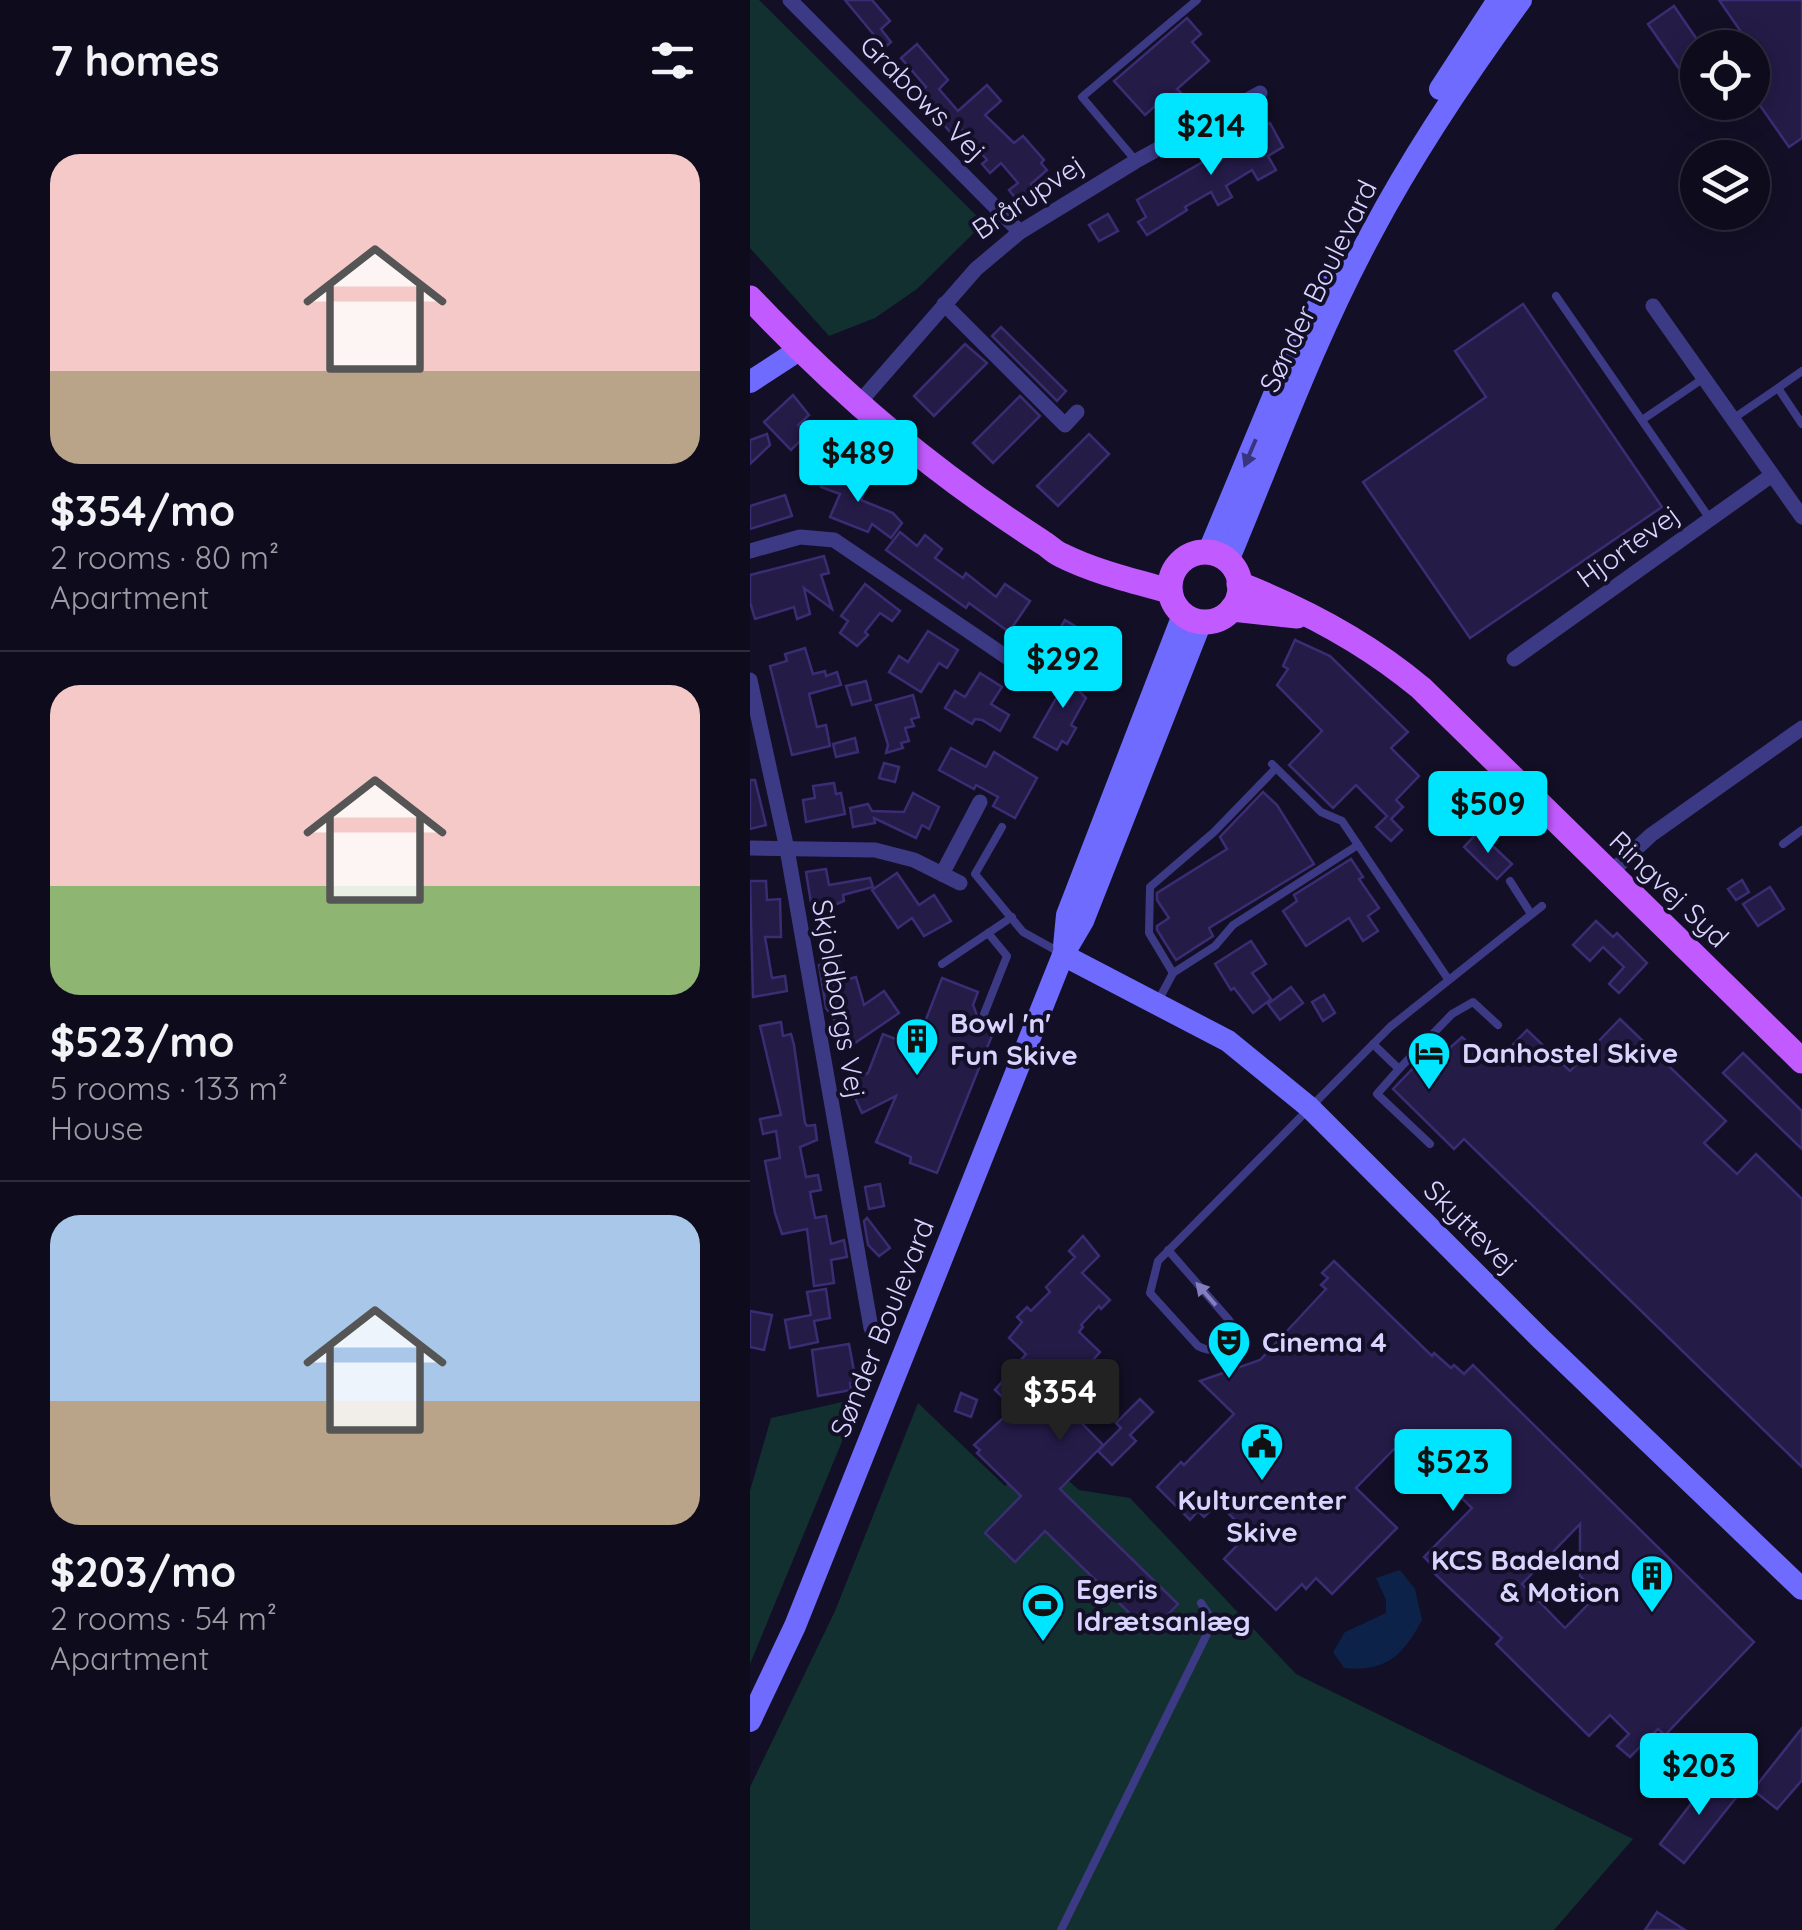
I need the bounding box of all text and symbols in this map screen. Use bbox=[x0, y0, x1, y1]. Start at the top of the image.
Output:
street label: Grabows Vej bbox=[853, 27, 994, 168]
map controls bbox=[1680, 30, 1770, 230]
button: locate bbox=[1680, 30, 1770, 120]
icon: filters bbox=[645, 33, 700, 88]
text: 7 homes bbox=[50, 34, 219, 87]
pin: $214 bbox=[1152, 93, 1270, 178]
text: $214 bbox=[1177, 105, 1245, 145]
button: layers bbox=[1680, 140, 1770, 230]
street label: Brårupvej bbox=[965, 147, 1090, 247]
street label: Sønder Boulevard bbox=[1251, 174, 1384, 398]
icon: home bbox=[285, 219, 465, 399]
pin: $489 bbox=[799, 420, 917, 505]
text: $489 bbox=[821, 432, 895, 472]
one-way arrow bbox=[1241, 438, 1257, 468]
text: $354/mo bbox=[50, 484, 235, 537]
street label: Hjortevej bbox=[1569, 497, 1686, 595]
text: 2 rooms · 80 m² bbox=[50, 537, 279, 577]
text: Apartment bbox=[50, 577, 209, 617]
pin: $292 bbox=[1004, 626, 1122, 711]
text: $292 bbox=[1026, 638, 1100, 678]
icon: home bbox=[285, 750, 465, 930]
pin: $509 bbox=[1429, 771, 1547, 856]
text: $509 bbox=[1450, 783, 1526, 823]
street label: Ringvej Syd bbox=[1602, 823, 1736, 954]
street label: Skjoldborgs Vej bbox=[805, 897, 874, 1101]
place label: Bowl 'n' Fun Skive bbox=[950, 1005, 1078, 1072]
text: $523/mo bbox=[50, 1015, 235, 1068]
building icon: Bowl 'n' Fun Skive bbox=[894, 1016, 940, 1077]
hotel icon: Danhostel Skive bbox=[1406, 1030, 1452, 1091]
place label: Danhostel Skive bbox=[1462, 1035, 1678, 1070]
text: 5 rooms · 133 m² bbox=[50, 1068, 288, 1108]
text: House bbox=[50, 1108, 144, 1148]
street label: Skyttevej bbox=[1417, 1172, 1526, 1281]
street label: Sønder Boulevard bbox=[822, 1214, 941, 1442]
icon: home bbox=[285, 1280, 465, 1460]
one-way arrow bbox=[1196, 1281, 1218, 1306]
theatre icon: Cinema 4 bbox=[1206, 1319, 1252, 1380]
place label: Cinema 4 bbox=[1262, 1324, 1387, 1359]
pin: $354 bbox=[1001, 1359, 1119, 1444]
text: $354 bbox=[1023, 1371, 1097, 1411]
public building icon: Kulturcenter Skive bbox=[1239, 1421, 1285, 1482]
pin: $523 bbox=[1394, 1429, 1512, 1514]
text: $523 bbox=[1417, 1441, 1489, 1481]
place label: Kulturcenter Skive bbox=[1177, 1482, 1347, 1549]
place label: KCS Badeland & Motion bbox=[1431, 1542, 1620, 1609]
text: $203/mo bbox=[50, 1545, 236, 1598]
building icon: KCS Badeland & Motion bbox=[1629, 1553, 1675, 1614]
place label: Egeris Idrætsanlæg bbox=[1076, 1571, 1251, 1638]
sports icon: Egeris Idrætsanlæg bbox=[1020, 1582, 1066, 1643]
text: 2 rooms · 54 m² bbox=[50, 1598, 277, 1638]
text: Apartment bbox=[50, 1638, 209, 1678]
pin: $203 bbox=[1640, 1733, 1758, 1818]
text: $203 bbox=[1662, 1745, 1736, 1785]

